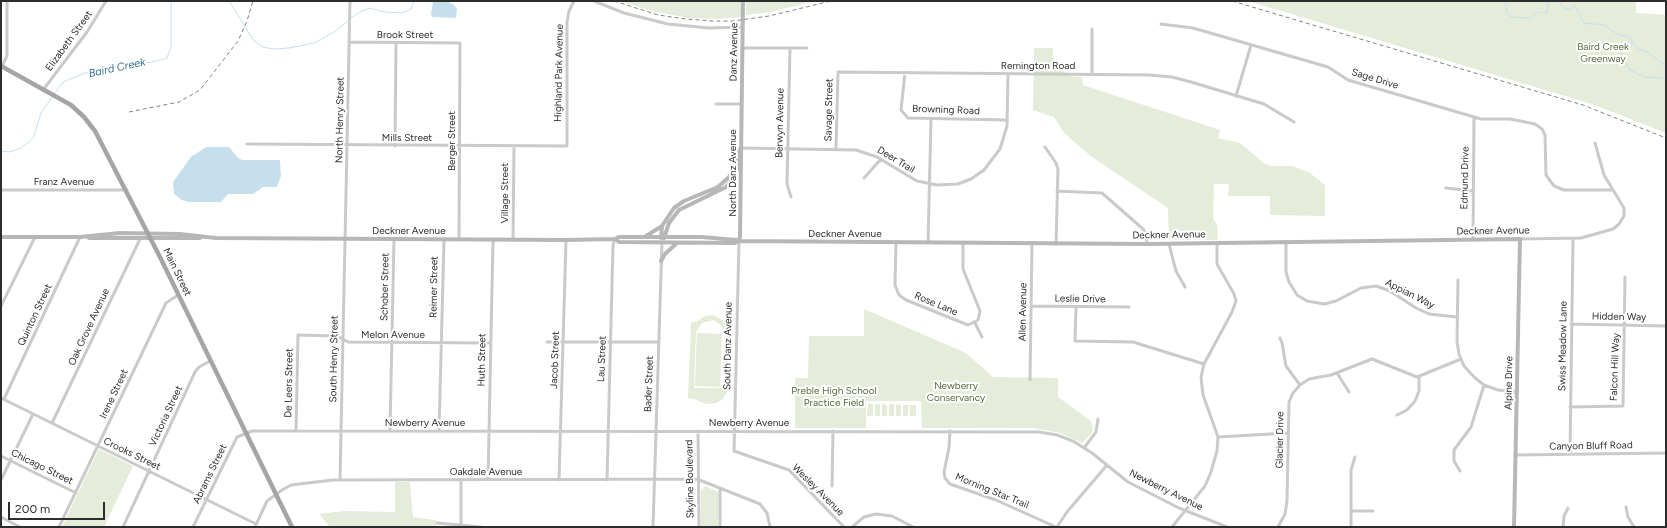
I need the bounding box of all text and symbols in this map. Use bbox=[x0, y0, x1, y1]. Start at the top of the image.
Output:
street label: Elizabeth Street bbox=[43, 9, 95, 73]
street label: Danz Avenue bbox=[727, 23, 741, 81]
street label: Highland Park Avenue bbox=[552, 24, 566, 122]
street label: Brook Street bbox=[377, 29, 433, 41]
park label: Baird Creek Greenway bbox=[1577, 41, 1629, 64]
water label: Baird Creek bbox=[87, 56, 147, 80]
street label: Remington Road bbox=[1001, 60, 1075, 72]
street label: Sage Drive bbox=[1350, 66, 1400, 92]
street label: North Henry Street bbox=[333, 77, 347, 163]
street label: Savage Street bbox=[822, 78, 836, 142]
street label: Berwyn Avenue bbox=[773, 88, 787, 158]
street label: Browning Road bbox=[912, 103, 980, 117]
street label: Berger Street bbox=[446, 111, 458, 171]
street label: North Danz Avenue bbox=[727, 129, 739, 217]
street label: Mills Street bbox=[382, 132, 432, 144]
street label: Deer Trail bbox=[875, 144, 917, 176]
street label: Edmund Drive bbox=[1458, 146, 1472, 210]
street label: Village Street bbox=[499, 163, 511, 223]
street label: Franz Avenue bbox=[34, 176, 94, 188]
street label: Deckner Avenue bbox=[1456, 224, 1530, 238]
street label: Deckner Avenue bbox=[372, 225, 446, 237]
street label: Deckner Avenue bbox=[808, 228, 882, 240]
street label: Deckner Avenue bbox=[1132, 228, 1206, 242]
street label: Main Street bbox=[160, 246, 194, 298]
street label: Schober Street bbox=[378, 253, 392, 321]
street label: Reimer Street bbox=[427, 256, 441, 318]
street label: Appian Way bbox=[1383, 277, 1437, 311]
street label: Quinton Street bbox=[15, 282, 55, 348]
street label: Allen Avenue bbox=[1016, 283, 1030, 341]
street label: Oak Grove Avenue bbox=[66, 287, 112, 367]
street label: Rose Lane bbox=[912, 289, 960, 319]
street label: Leslie Drive bbox=[1054, 293, 1106, 305]
street label: Swiss Meadow Lane bbox=[1556, 301, 1570, 391]
street label: South Danz Avenue bbox=[721, 302, 735, 390]
street label: Hidden Way bbox=[1592, 311, 1646, 323]
street label: South Henry Street bbox=[327, 315, 341, 403]
street label: Melon Avenue bbox=[361, 329, 425, 341]
street label: Jacob Street bbox=[548, 331, 562, 389]
street label: Huth Street bbox=[476, 333, 488, 387]
street label: Falcon Hill Way bbox=[1608, 333, 1622, 401]
street label: Lau Street bbox=[595, 336, 609, 382]
street label: De Leers Street bbox=[282, 348, 296, 418]
street label: Bader Street bbox=[642, 356, 656, 412]
street label: Alpine Drive bbox=[1503, 356, 1515, 410]
street label: Irene Street bbox=[97, 367, 131, 421]
park label: Newberry Conservancy bbox=[927, 380, 985, 404]
street label: Victoria Street bbox=[147, 384, 185, 448]
park label: Preble High School Practice Field bbox=[791, 385, 877, 408]
street label: Glacier Drive bbox=[1274, 411, 1286, 469]
street label: Newberry Avenue bbox=[385, 417, 465, 429]
street label: Newberry Avenue bbox=[709, 417, 789, 429]
street label: Crooks Street bbox=[101, 435, 163, 473]
street label: Canyon Bluff Road bbox=[1549, 439, 1633, 453]
street label: Skyline Boulevard bbox=[683, 440, 697, 518]
street label: Abrams Street bbox=[190, 442, 230, 506]
street label: Chicago Street bbox=[9, 447, 75, 487]
street label: Wesley Avenue bbox=[790, 462, 846, 518]
street label: Oakdale Avenue bbox=[450, 466, 522, 478]
street label: Newberry Avenue bbox=[1127, 467, 1205, 513]
street label: Morning Star Trail bbox=[953, 471, 1031, 511]
scale bar bbox=[10, 494, 107, 520]
text: 200 m bbox=[15, 502, 50, 516]

